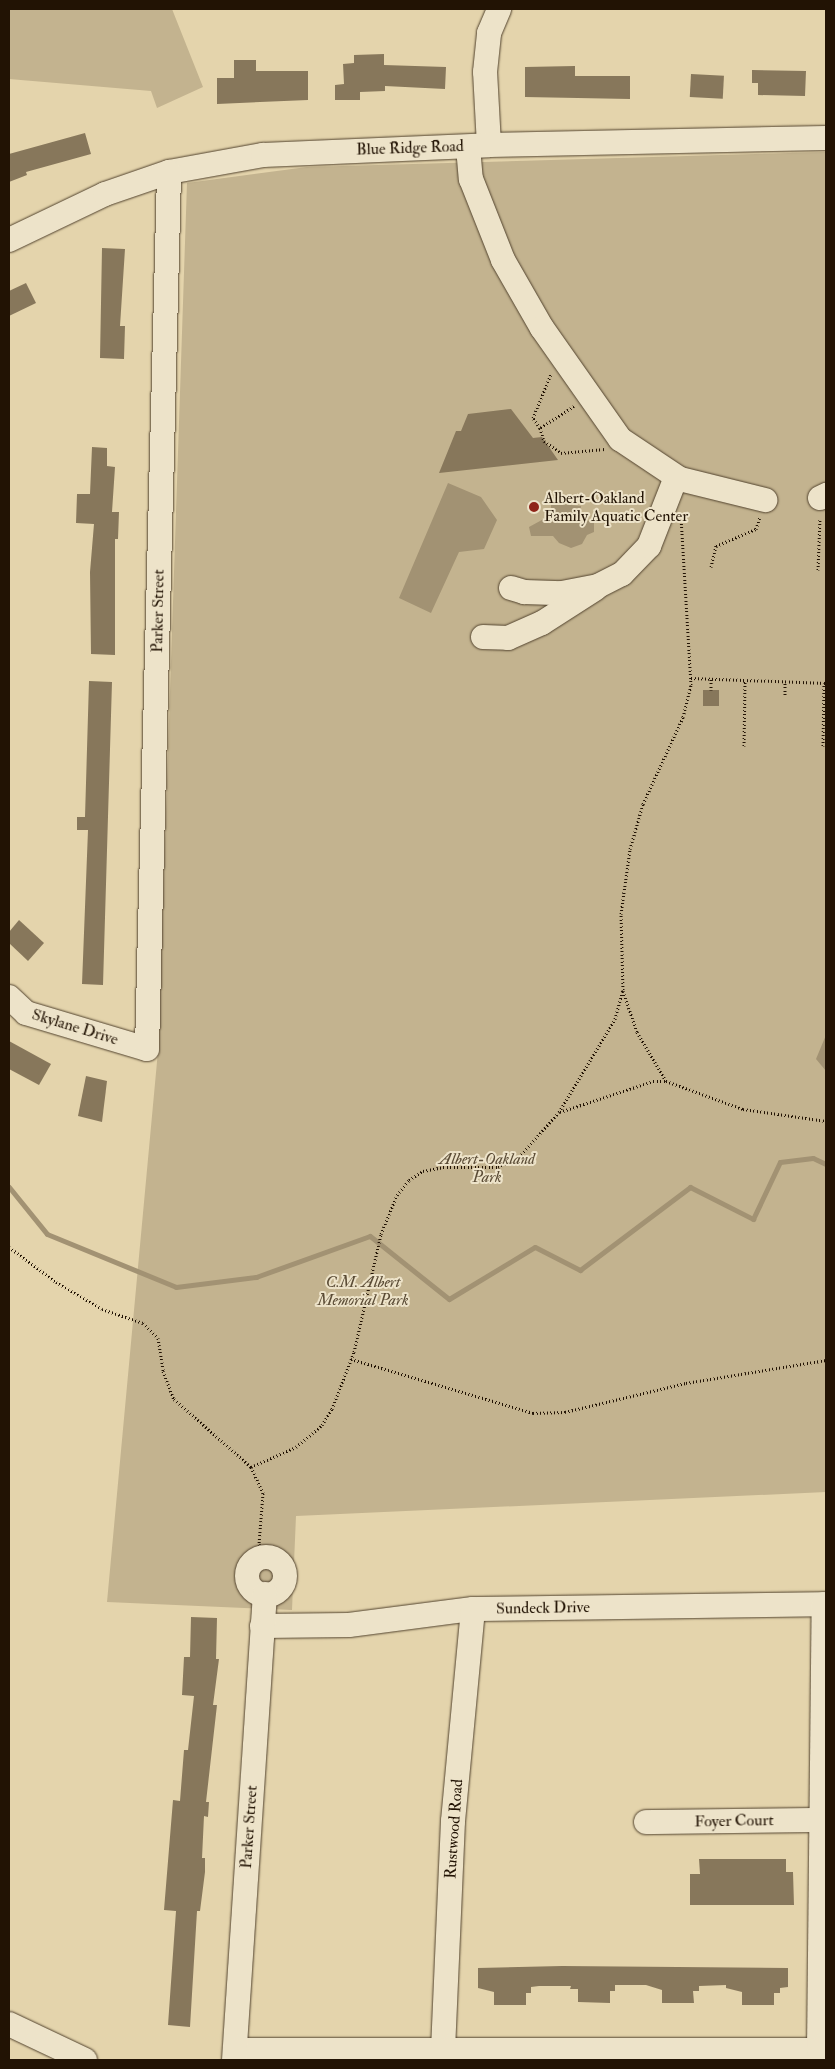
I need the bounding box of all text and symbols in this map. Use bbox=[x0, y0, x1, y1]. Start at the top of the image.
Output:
street label: Blue Ridge Road bbox=[356, 137, 464, 159]
place label: Albert-Oakland Family Aquatic Center bbox=[544, 488, 688, 526]
marker: Albert-Oakland Family Aquatic Center bbox=[528, 501, 540, 513]
street label: Parker Street bbox=[148, 569, 168, 653]
street label: Skylane Drive bbox=[30, 1005, 120, 1049]
park label: Albert-Oakland Park bbox=[439, 1149, 535, 1187]
park label: C.M. Albert Memorial Park bbox=[317, 1272, 409, 1310]
street label: Sundeck Drive bbox=[496, 1598, 590, 1618]
street label: Rustwood Road bbox=[441, 1778, 467, 1880]
street label: Parker Street bbox=[237, 1785, 261, 1869]
street label: Foyer Court bbox=[694, 1811, 774, 1831]

